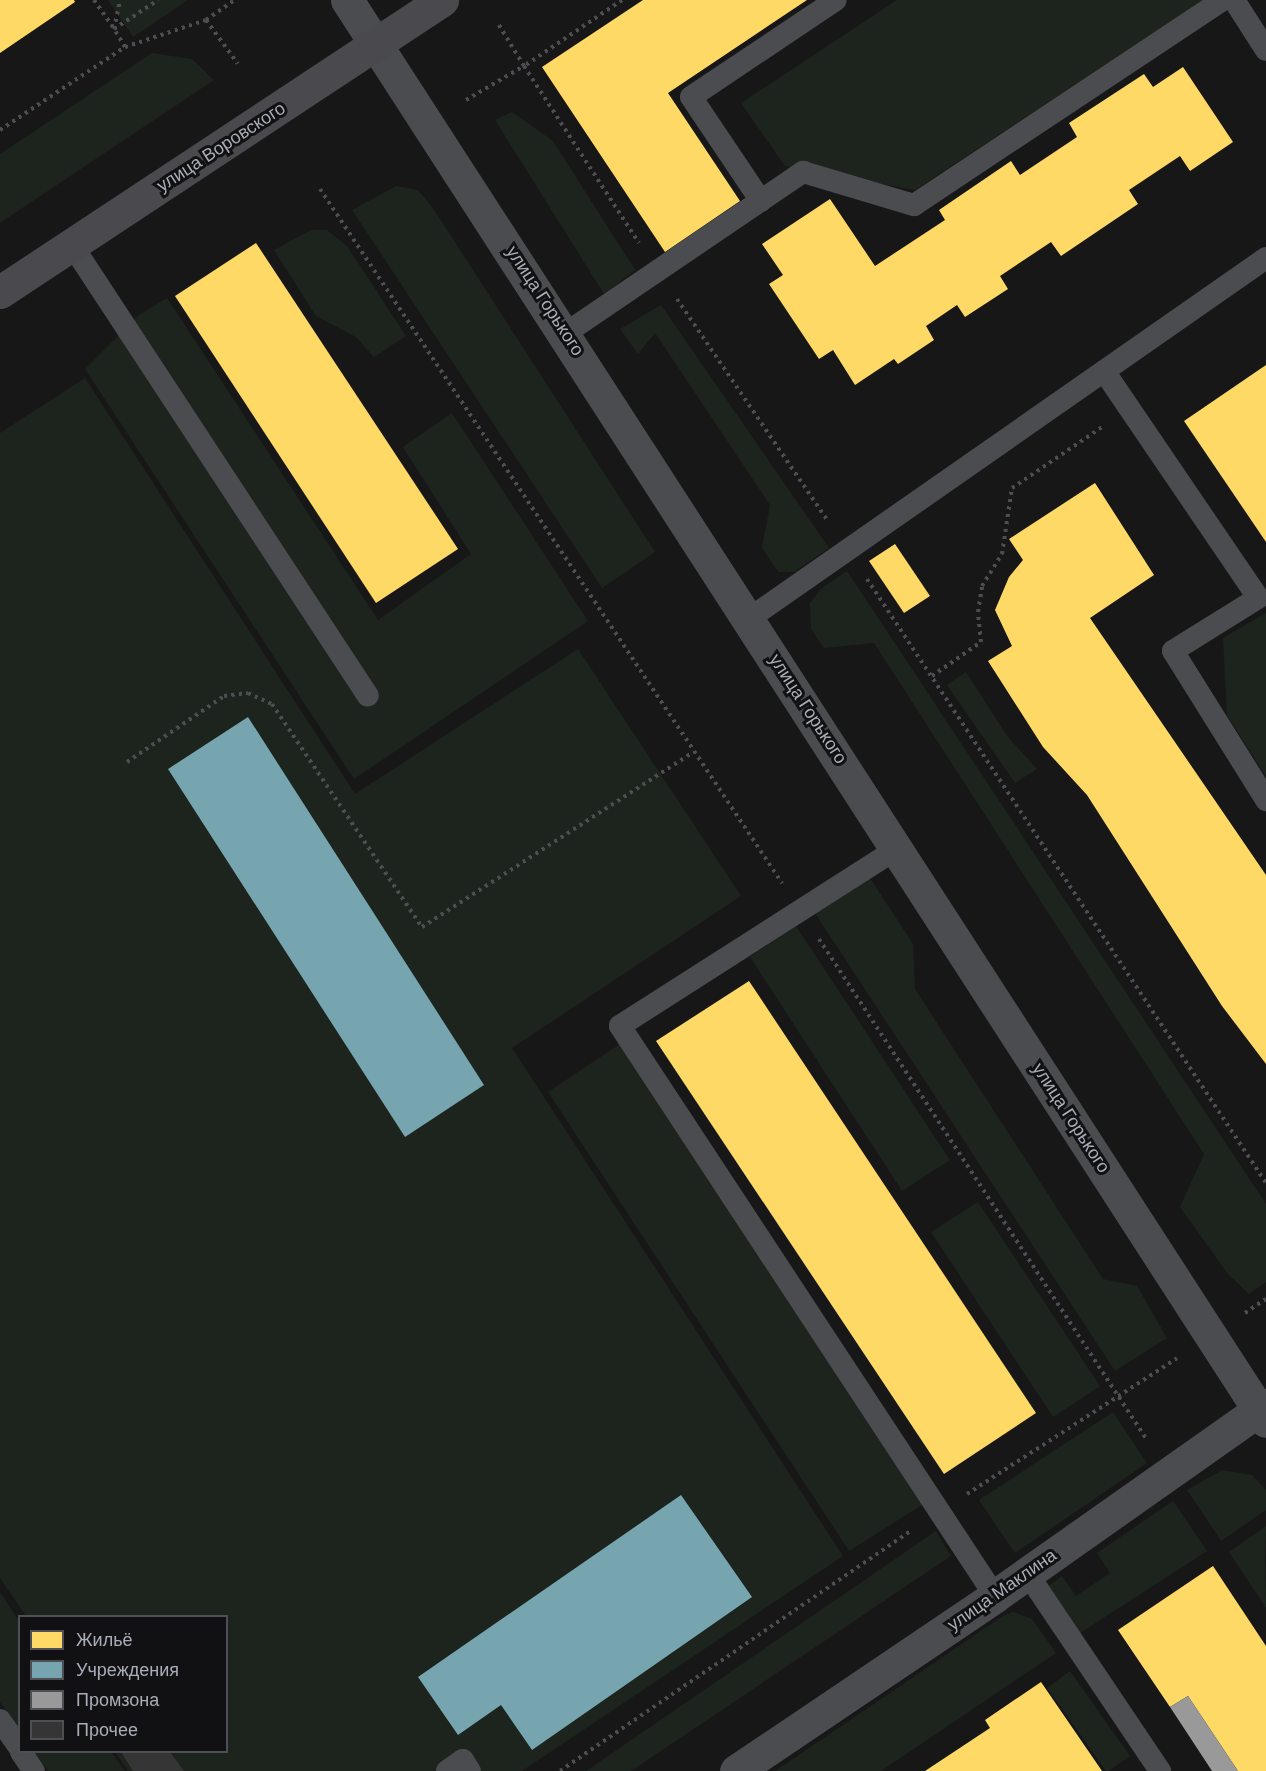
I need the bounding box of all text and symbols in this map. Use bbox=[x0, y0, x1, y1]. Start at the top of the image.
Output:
street label: улица Воровского bbox=[153, 97, 289, 197]
street label: улица Горького bbox=[501, 242, 589, 360]
street label: улица Горького bbox=[764, 650, 852, 768]
street label: улица Горького bbox=[1027, 1059, 1115, 1177]
street label: улица Маклина bbox=[943, 1544, 1061, 1636]
legend bbox=[18, 1615, 228, 1753]
text: Жильё bbox=[76, 1628, 133, 1652]
text: Учреждения bbox=[76, 1658, 179, 1682]
text: Промзона bbox=[76, 1688, 159, 1712]
text: Прочее bbox=[76, 1718, 138, 1742]

